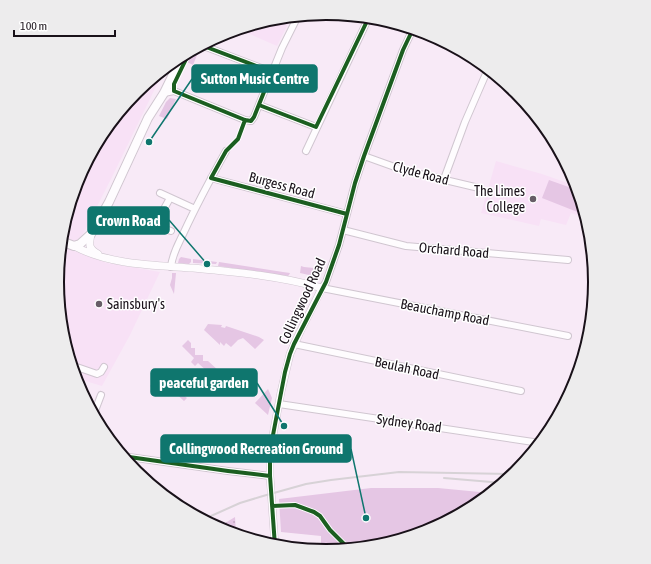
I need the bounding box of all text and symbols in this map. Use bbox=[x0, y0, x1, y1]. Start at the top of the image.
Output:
scale bar bbox=[14, 12, 115, 38]
text: 100 m bbox=[20, 19, 47, 33]
callout: Sutton Music Centre bbox=[192, 65, 317, 92]
text: Sutton Music Centre bbox=[201, 70, 309, 87]
street label: Clyde Road bbox=[391, 158, 451, 188]
street label: Burgess Road bbox=[247, 169, 317, 201]
place label: The Limes College bbox=[474, 183, 525, 215]
marker: The Limes College bbox=[528, 194, 538, 204]
callout: Crown Road bbox=[88, 207, 169, 234]
text: Crown Road bbox=[96, 212, 161, 229]
street label: Orchard Road bbox=[418, 239, 490, 261]
street label: Collingwood Road bbox=[275, 255, 329, 347]
place label: Sainsbury's bbox=[107, 296, 165, 312]
street label: Beauchamp Road bbox=[399, 296, 491, 328]
marker: Sainsbury's bbox=[94, 299, 104, 309]
street label: Beulah Road bbox=[373, 353, 441, 383]
callout: peaceful garden bbox=[151, 369, 257, 396]
text: peaceful garden bbox=[159, 374, 249, 391]
street label: Sydney Road bbox=[375, 411, 443, 435]
callout: Collingwood Recreation Ground bbox=[161, 435, 351, 462]
text: Collingwood Recreation Ground bbox=[169, 440, 343, 457]

